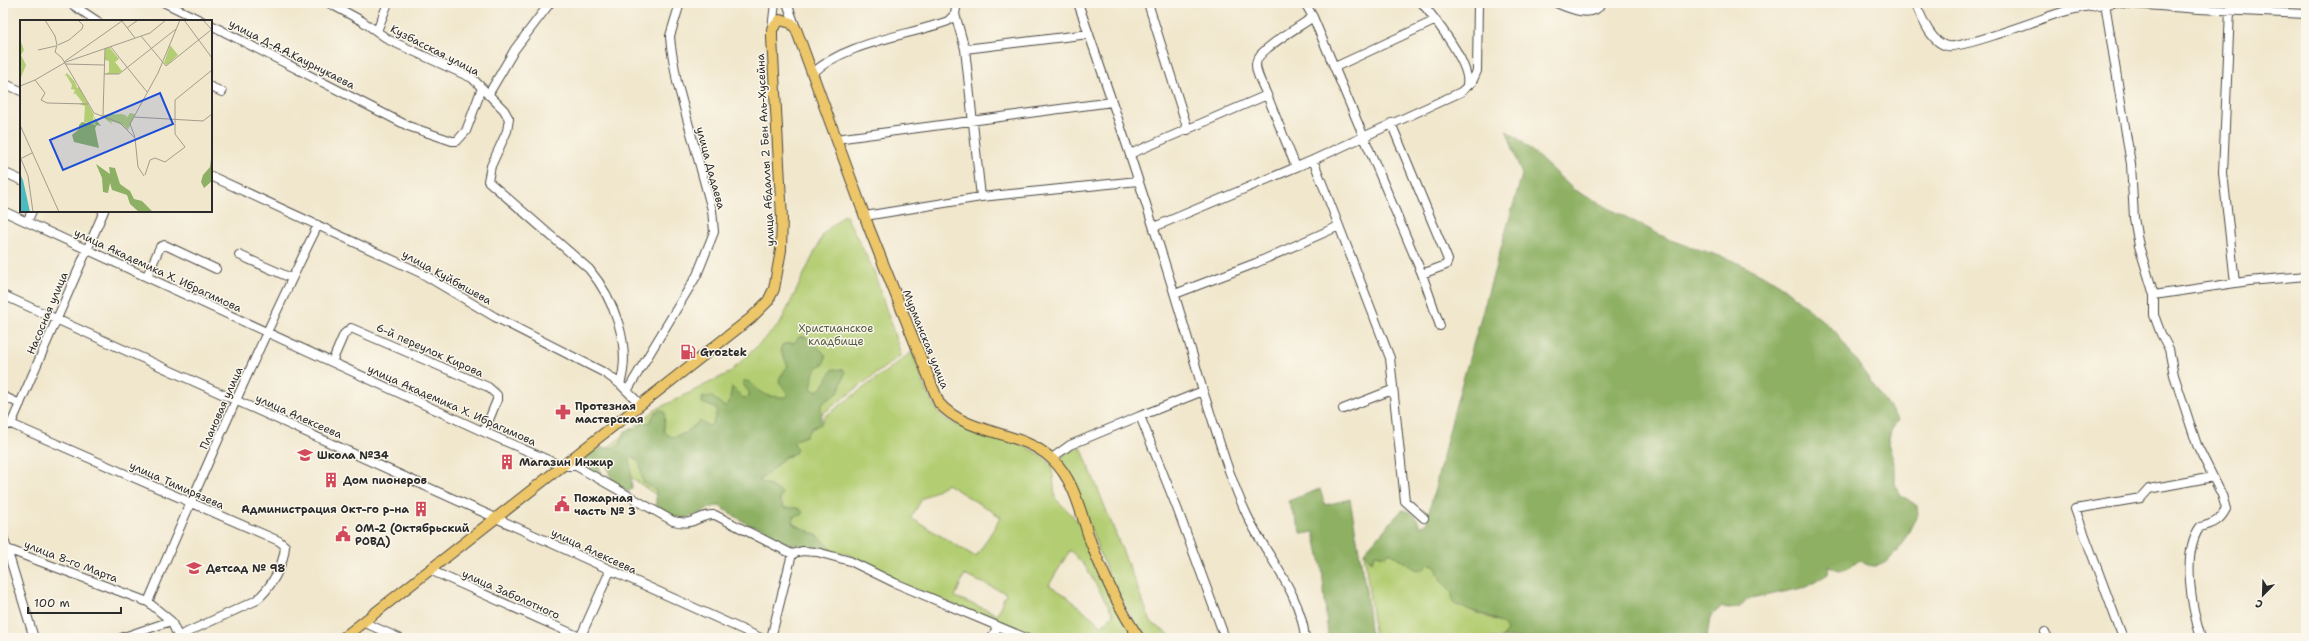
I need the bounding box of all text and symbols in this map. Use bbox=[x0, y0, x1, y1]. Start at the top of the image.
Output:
street label: улица Д-А.А.Каурнукаева bbox=[226, 16, 358, 93]
inset map bbox=[20, 20, 212, 212]
street label: Кузбасская улица bbox=[388, 22, 482, 79]
street label: улица Абдаллы 2 Бен Аль-Хусейна bbox=[753, 53, 778, 247]
street label: улица Дадаева bbox=[692, 125, 729, 211]
street label: улица Академика Х. Ибрагимова bbox=[72, 225, 244, 316]
street label: улица Куйбышева bbox=[399, 247, 494, 308]
street label: Насосная улица bbox=[23, 270, 72, 357]
street label: Мурманская улица bbox=[899, 287, 952, 391]
street label: 6-й переулок Кирова bbox=[374, 320, 486, 381]
park label: Христианское кладбище bbox=[799, 321, 873, 349]
fuel station icon: Groztek bbox=[679, 343, 697, 361]
place label: Groztek bbox=[700, 345, 747, 360]
street label: улица Академика Х. Ибрагимова bbox=[365, 361, 539, 450]
street label: Плановая улица bbox=[197, 364, 246, 452]
street label: улица Алексеева bbox=[253, 391, 344, 442]
place label: Протезная мастерская bbox=[575, 399, 644, 427]
pharmacy icon: Протезная мастерская bbox=[554, 403, 572, 421]
school or university icon: Школа №34 bbox=[296, 446, 314, 464]
place label: Школа №34 bbox=[317, 448, 389, 463]
building icon: Магазин Инжир bbox=[498, 453, 516, 471]
place label: Магазин Инжир bbox=[519, 455, 614, 470]
street label: улица Тимирязева bbox=[127, 458, 227, 513]
building icon: Дом пионеров bbox=[322, 471, 340, 489]
place label: Дом пионеров bbox=[343, 473, 427, 488]
place label: Пожарная часть № 3 bbox=[574, 491, 636, 519]
public building icon: Пожарная часть № 3 bbox=[553, 495, 571, 513]
building icon: Администрация Окт-го р-на bbox=[412, 500, 430, 518]
place label: Администрация Окт-го р-на bbox=[241, 502, 409, 517]
place label: ОМ-2 (Октябрьский РОВД) bbox=[355, 521, 470, 549]
public building icon: ОМ-2 (Октябрьский РОВД) bbox=[334, 525, 352, 543]
street label: улица Алексеева bbox=[548, 525, 639, 578]
street label: улица 8-го Марта bbox=[22, 537, 120, 586]
school or university icon: Детсад № 98 bbox=[185, 559, 203, 577]
place label: Детсад № 98 bbox=[206, 561, 286, 576]
street label: улица Заболотного bbox=[460, 566, 562, 623]
north arrow bbox=[2243, 575, 2283, 615]
scale bar bbox=[28, 589, 121, 615]
text: 100 m bbox=[34, 595, 70, 611]
text: С bbox=[2253, 595, 2265, 612]

